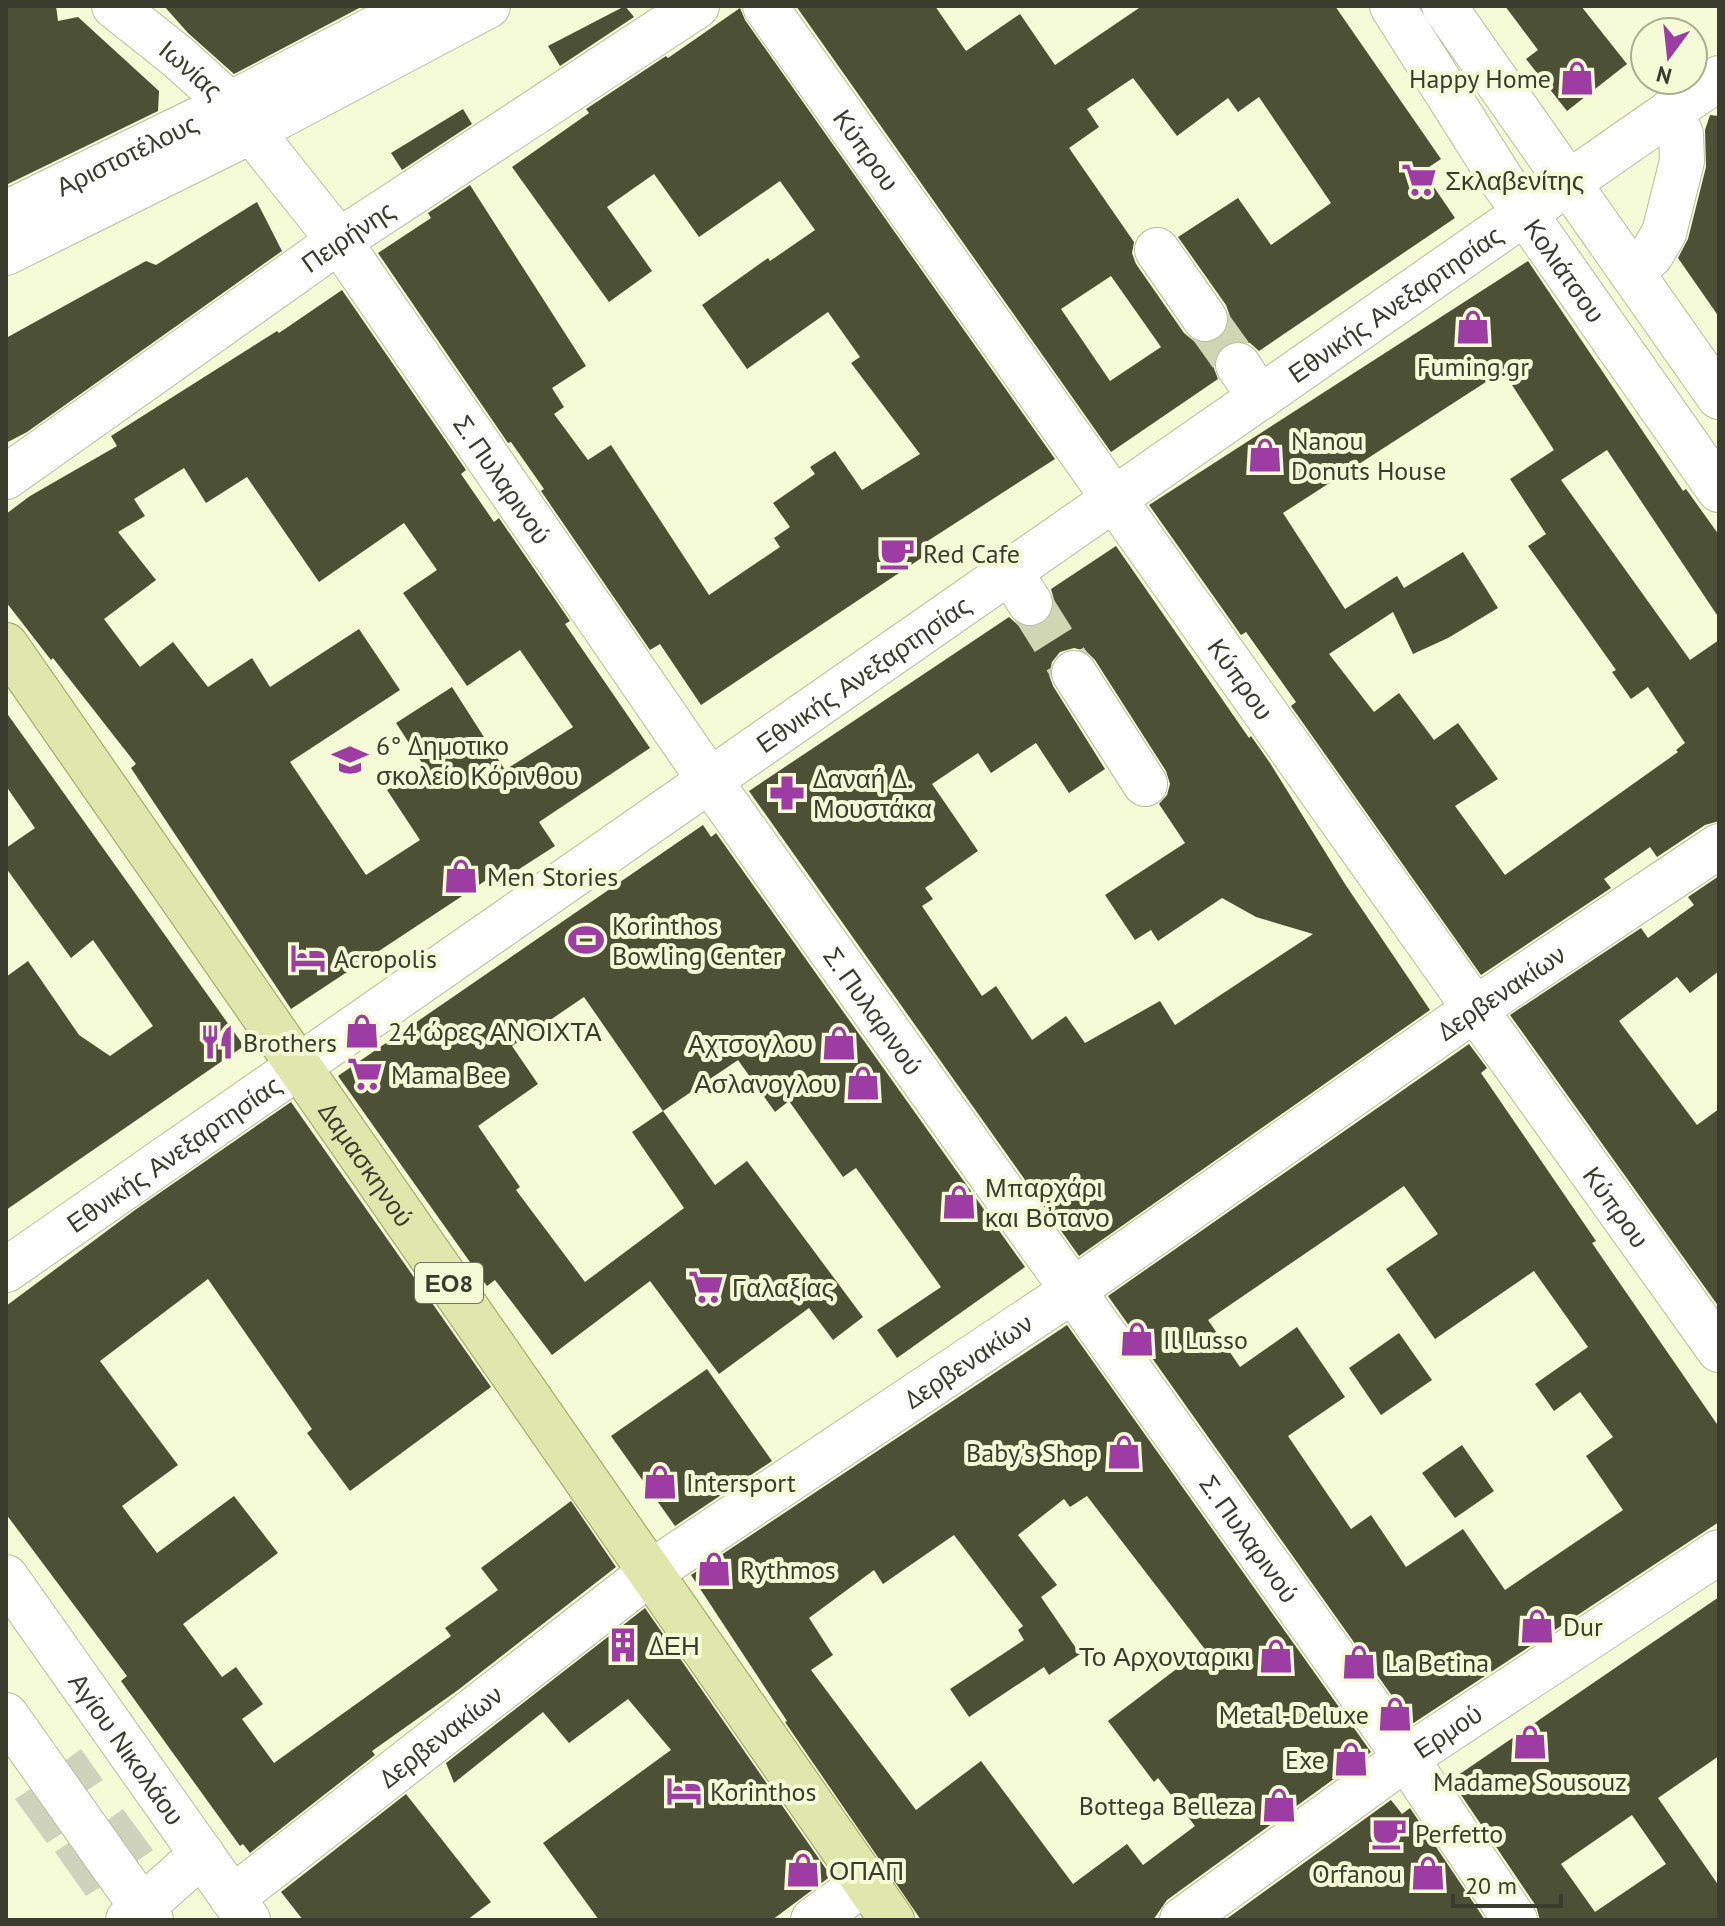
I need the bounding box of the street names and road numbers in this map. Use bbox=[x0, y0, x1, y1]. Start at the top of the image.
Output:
street label: Ιωνίας bbox=[153, 32, 230, 106]
street label: Κύπρου bbox=[827, 102, 907, 197]
street label: Αριστοτέλους bbox=[50, 106, 203, 203]
street label: Πειρήνης bbox=[294, 193, 400, 279]
street label: Κολιάτσου bbox=[1517, 212, 1613, 329]
street label: Εθνικής Ανεξαρτησίας bbox=[1281, 218, 1508, 390]
street label: Σ. Πυλαρινού bbox=[447, 408, 559, 550]
street label: Εθνικής Ανεξαρτησίας bbox=[749, 588, 976, 760]
street label: Κύπρου bbox=[1201, 631, 1281, 726]
street label: Δερβενακίων bbox=[1430, 937, 1571, 1047]
street label: Σ. Πυλαρινού bbox=[817, 940, 930, 1081]
street label: Εθνικής Ανεξαρτησίας bbox=[60, 1068, 287, 1239]
street label: Δαμασκηνού bbox=[312, 1095, 421, 1233]
street label: Κύπρου bbox=[1576, 1160, 1657, 1254]
road number: ΕΟ8 bbox=[415, 1263, 483, 1303]
street label: Δερβενακίων bbox=[897, 1306, 1039, 1415]
street label: Σ. Πυλαρινού bbox=[1193, 1468, 1306, 1609]
street label: Αγίου Νικολάου bbox=[62, 1666, 192, 1831]
street label: Δερβενακίων bbox=[372, 1677, 509, 1794]
street label: Ερμού bbox=[1407, 1696, 1488, 1765]

